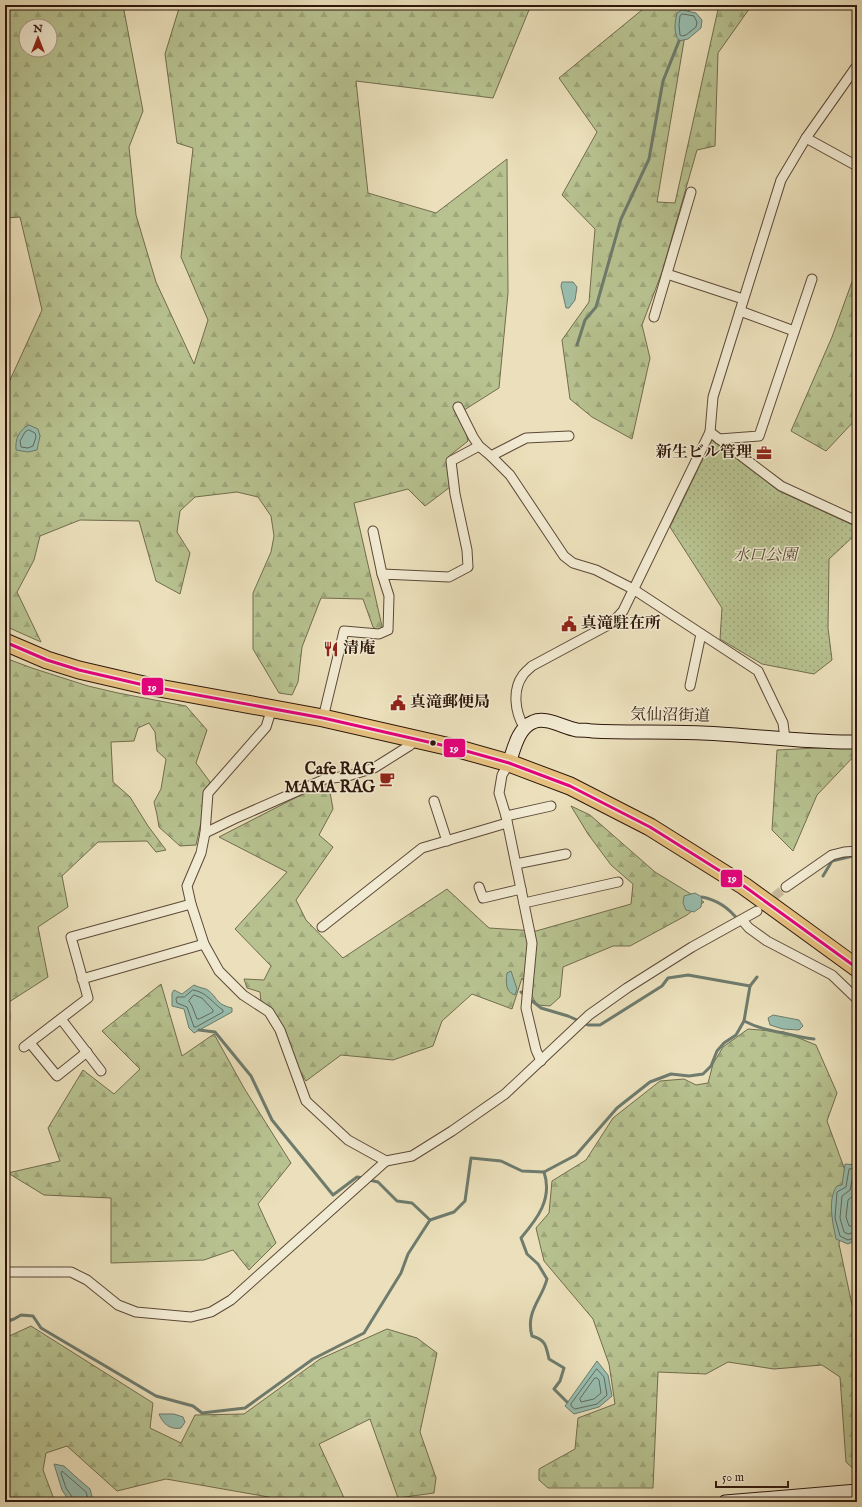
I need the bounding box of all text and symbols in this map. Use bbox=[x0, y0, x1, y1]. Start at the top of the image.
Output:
north arrow bbox=[18, 18, 58, 58]
text: N bbox=[32, 22, 43, 36]
place label: 新生ビル管理 bbox=[655, 443, 752, 463]
office icon: 新生ビル管理 bbox=[755, 444, 773, 462]
park label: 水口公園 bbox=[733, 546, 800, 566]
place label: 真滝駐在所 bbox=[581, 614, 661, 634]
public building icon: 真滝駐在所 bbox=[560, 615, 578, 633]
place label: 清庵 bbox=[343, 639, 375, 659]
restaurant icon: 清庵 bbox=[322, 640, 340, 658]
line badge: 19 bbox=[141, 677, 164, 696]
text: 19 bbox=[148, 681, 157, 695]
place label: 真滝郵便局 bbox=[410, 693, 490, 713]
public building icon: 真滝郵便局 bbox=[389, 694, 407, 712]
street label: 気仙沼街道 bbox=[630, 705, 710, 727]
unlabelled marker bbox=[428, 738, 438, 748]
line badge: 19 bbox=[443, 738, 466, 758]
text: 19 bbox=[450, 742, 459, 756]
place label: Cafe RAG MAMA RAG bbox=[284, 760, 375, 798]
cafe icon: Cafe RAG MAMA RAG bbox=[378, 770, 396, 788]
line badge: 19 bbox=[720, 869, 743, 888]
text: 19 bbox=[728, 872, 737, 886]
scale bar bbox=[716, 1463, 788, 1489]
text: 50 m bbox=[722, 1470, 744, 1485]

